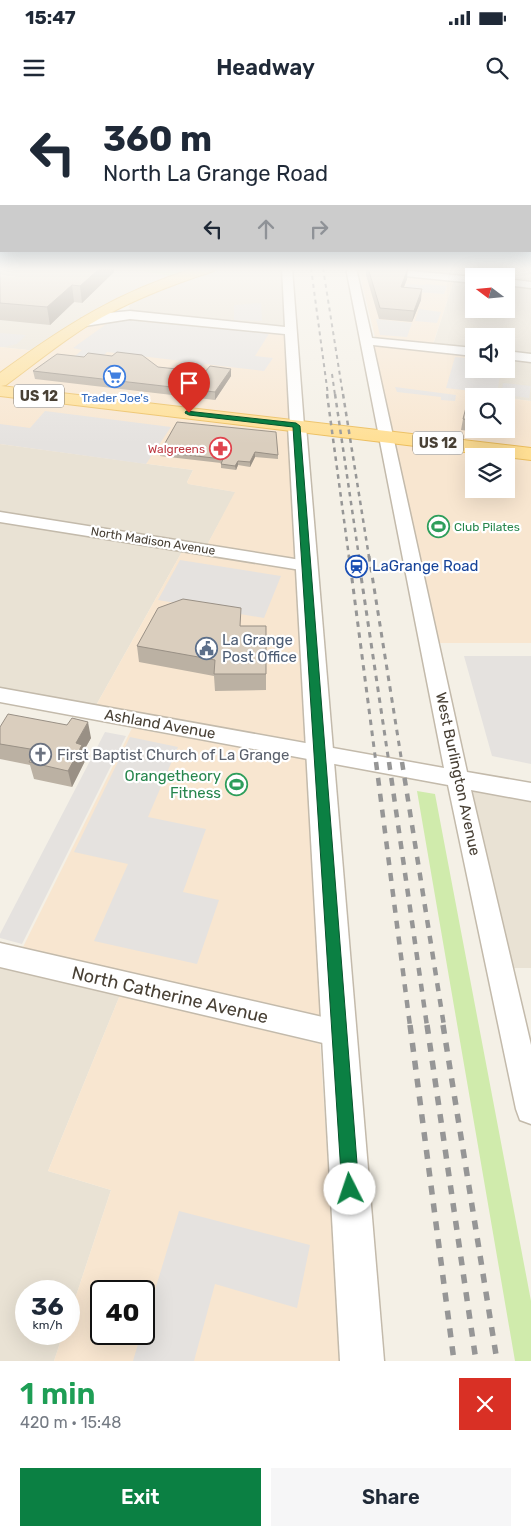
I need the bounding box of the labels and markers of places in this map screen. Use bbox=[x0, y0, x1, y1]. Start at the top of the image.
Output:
pin bbox=[168, 362, 210, 413]
supermarket icon: Trader Joe's bbox=[103, 365, 127, 389]
place label: Trader Joe's bbox=[81, 391, 149, 405]
pharmacy icon: Walgreens bbox=[209, 437, 233, 461]
place label: Walgreens bbox=[148, 442, 205, 456]
sports icon: Club Pilates bbox=[426, 515, 450, 539]
place label: Club Pilates bbox=[454, 520, 520, 534]
station icon: LaGrange Road bbox=[344, 554, 368, 578]
place label: LaGrange Road bbox=[372, 557, 478, 575]
place label: La Grange Post Office bbox=[222, 631, 297, 666]
public building icon: La Grange Post Office bbox=[194, 637, 218, 661]
church icon: First Baptist Church of La Grange bbox=[29, 743, 53, 767]
place label: First Baptist Church of La Grange bbox=[57, 746, 289, 764]
place label: Orangetheory Fitness bbox=[125, 767, 221, 802]
sports icon: Orangetheory Fitness bbox=[225, 773, 249, 797]

